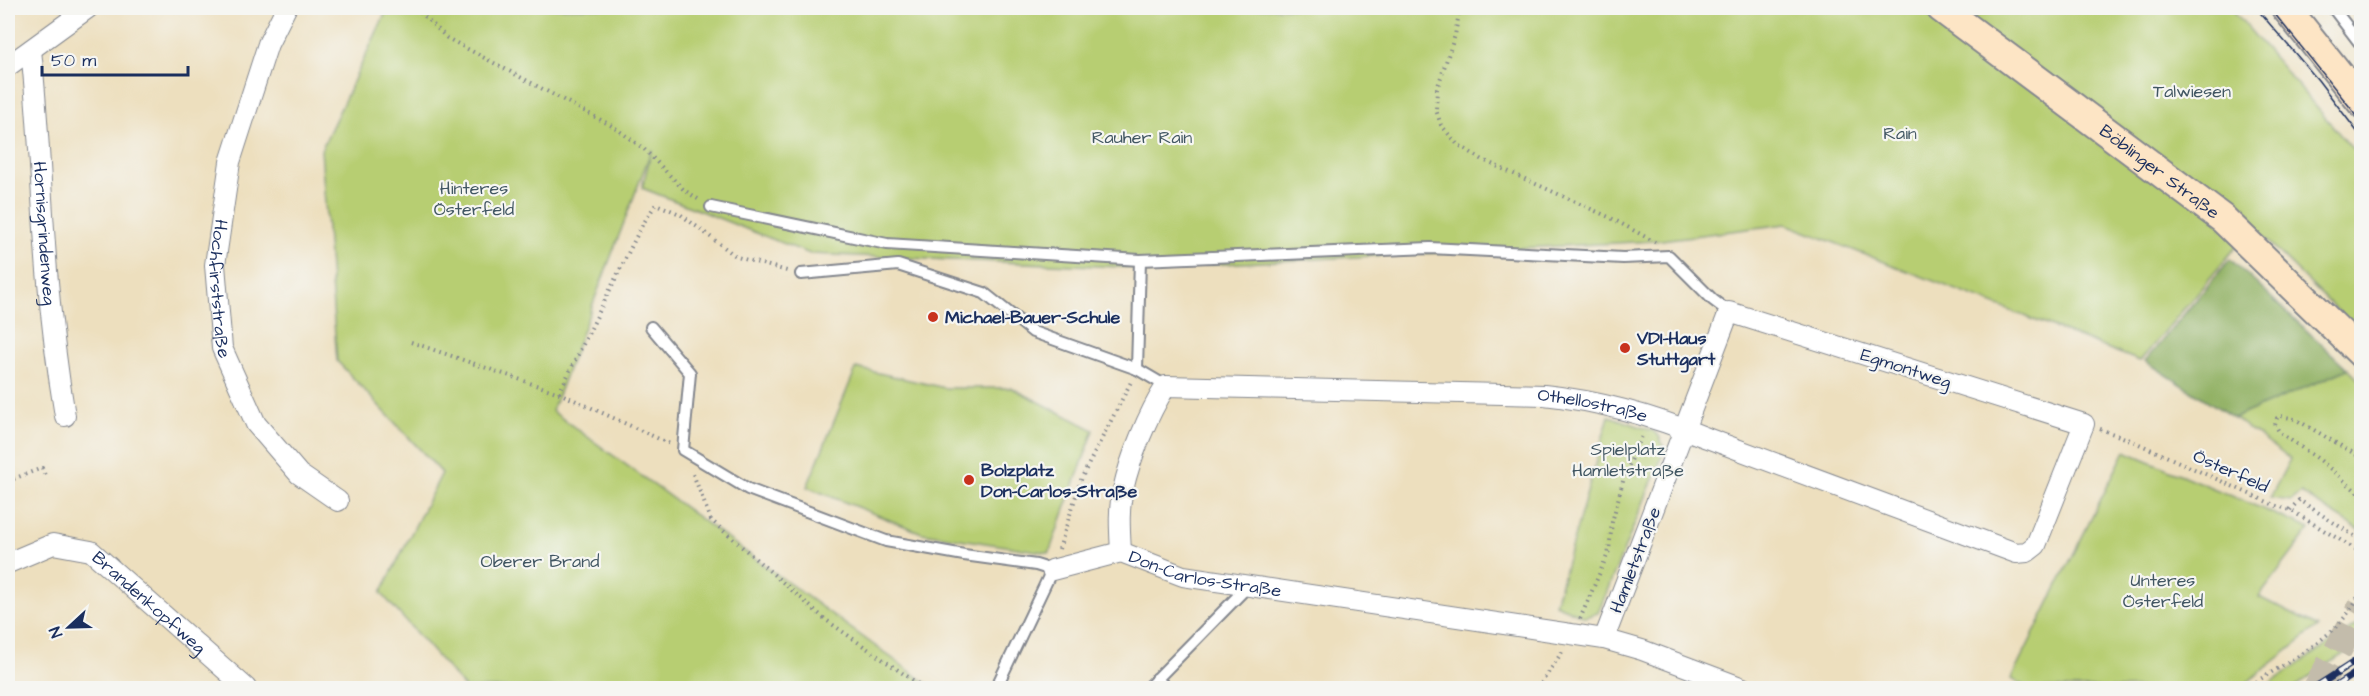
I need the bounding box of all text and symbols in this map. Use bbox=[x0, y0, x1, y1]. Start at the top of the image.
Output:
scale bar bbox=[42, 39, 188, 77]
text: 50 m bbox=[51, 48, 96, 73]
park label: Talwiesen bbox=[2153, 79, 2231, 104]
street label: Böblinger Straße bbox=[2094, 119, 2225, 225]
park label: Rain bbox=[1883, 121, 1917, 146]
park label: Rauher Rain bbox=[1092, 125, 1192, 150]
street label: Hornisgrindenweg bbox=[27, 161, 62, 307]
park label: Hinteres Österfeld bbox=[434, 176, 514, 222]
street label: Hochfirststraße bbox=[202, 218, 237, 363]
place label: Michael-Bauer-Schule bbox=[945, 305, 1120, 330]
marker: Michael-Bauer-Schule bbox=[926, 310, 940, 324]
place label: VDI-Haus Stuttgart bbox=[1636, 326, 1716, 373]
marker: VDI-Haus Stuttgart bbox=[1618, 341, 1632, 355]
street label: Egmontweg bbox=[1857, 342, 1954, 396]
street label: Othellostraße bbox=[1537, 383, 1651, 429]
park label: Spielplatz Hamletstraße bbox=[1572, 437, 1684, 483]
street label: Österfeld bbox=[2189, 444, 2273, 499]
place label: Bolzplatz Don-Carlos-Straße bbox=[981, 458, 1138, 504]
marker: Bolzplatz Don-Carlos-Straße bbox=[962, 473, 976, 487]
street label: Hamletstraße bbox=[1604, 503, 1667, 617]
street label: Don-Carlos-Straße bbox=[1125, 544, 1283, 604]
street label: Brandenkopfweg bbox=[86, 546, 211, 661]
park label: Oberer Brand bbox=[481, 549, 599, 574]
park label: Unteres Österfeld bbox=[2123, 568, 2203, 614]
north arrow bbox=[39, 597, 99, 657]
text: N bbox=[44, 623, 68, 641]

